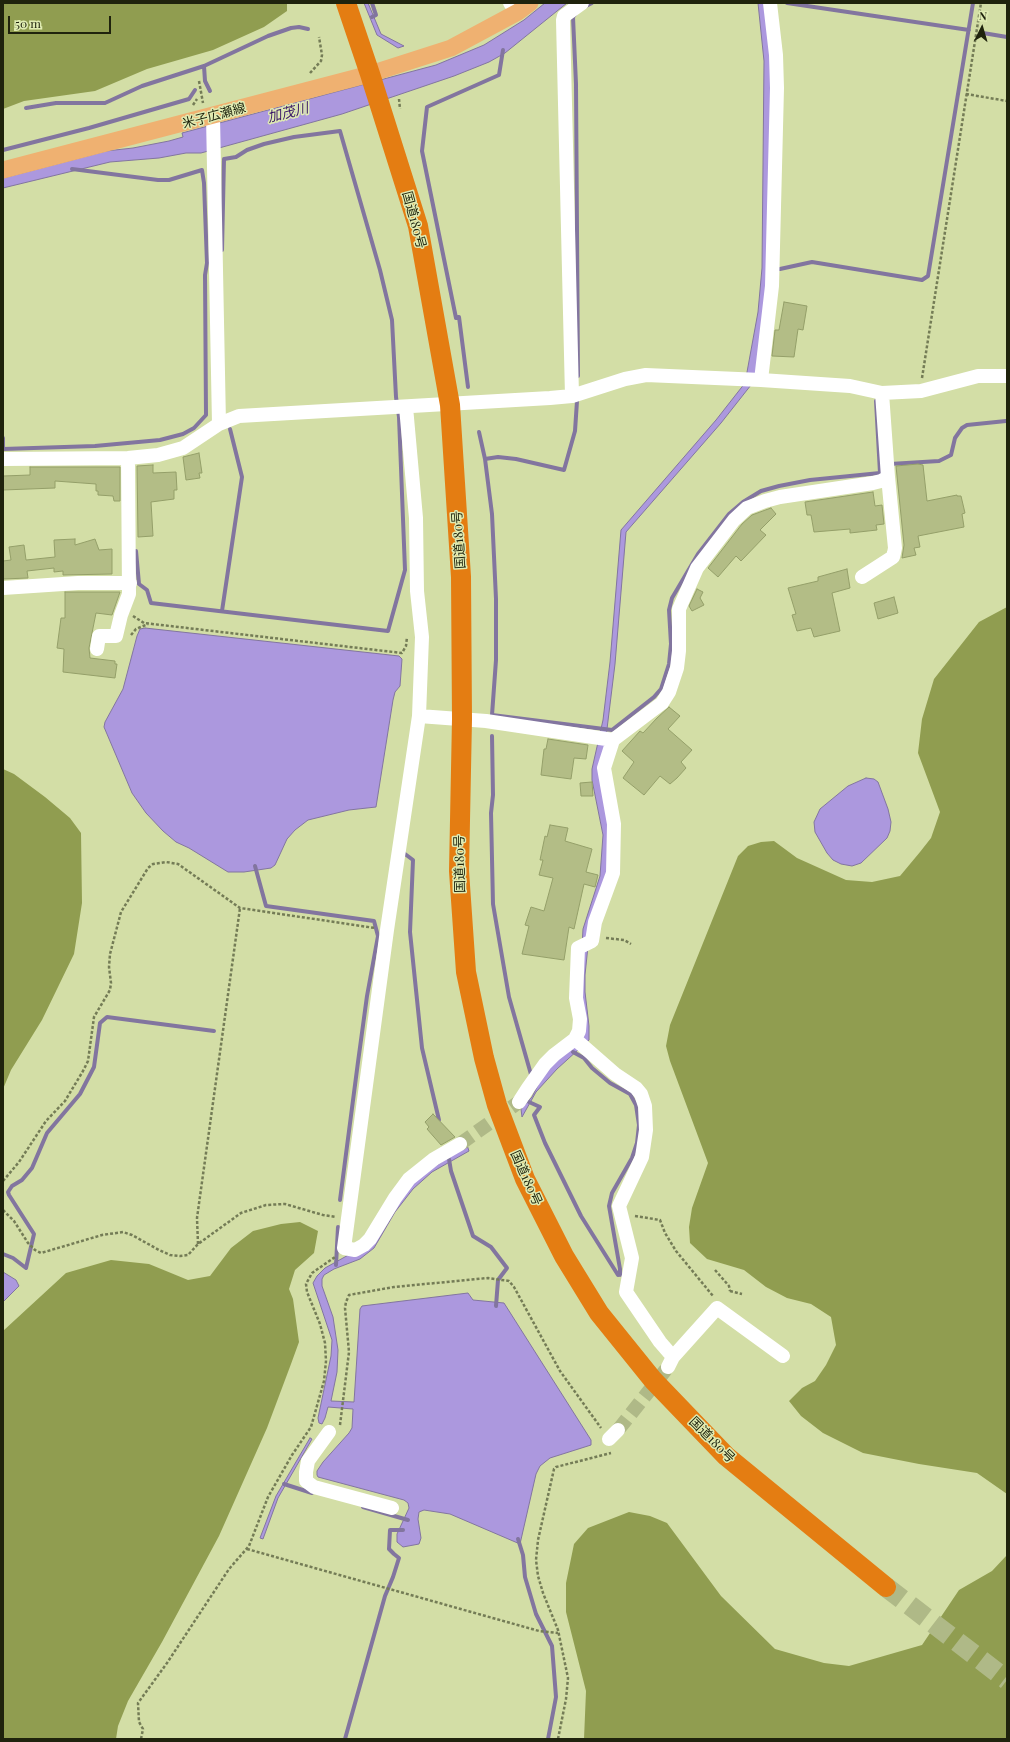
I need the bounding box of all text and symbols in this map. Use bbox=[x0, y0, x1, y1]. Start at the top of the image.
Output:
scale bar bbox=[10, 8, 113, 34]
north arrow bbox=[962, 8, 1002, 48]
text: N bbox=[978, 8, 988, 23]
text: 50 m bbox=[15, 15, 41, 31]
street label: 米子広瀬線 bbox=[181, 100, 247, 132]
water label: 加茂川 bbox=[266, 100, 310, 126]
street label: 国道180号 bbox=[399, 190, 429, 250]
street label: 国道180号 bbox=[449, 510, 469, 570]
street label: 国道180号 bbox=[452, 835, 468, 893]
street label: 国道180号 bbox=[507, 1148, 545, 1208]
street label: 国道180号 bbox=[686, 1414, 738, 1466]

